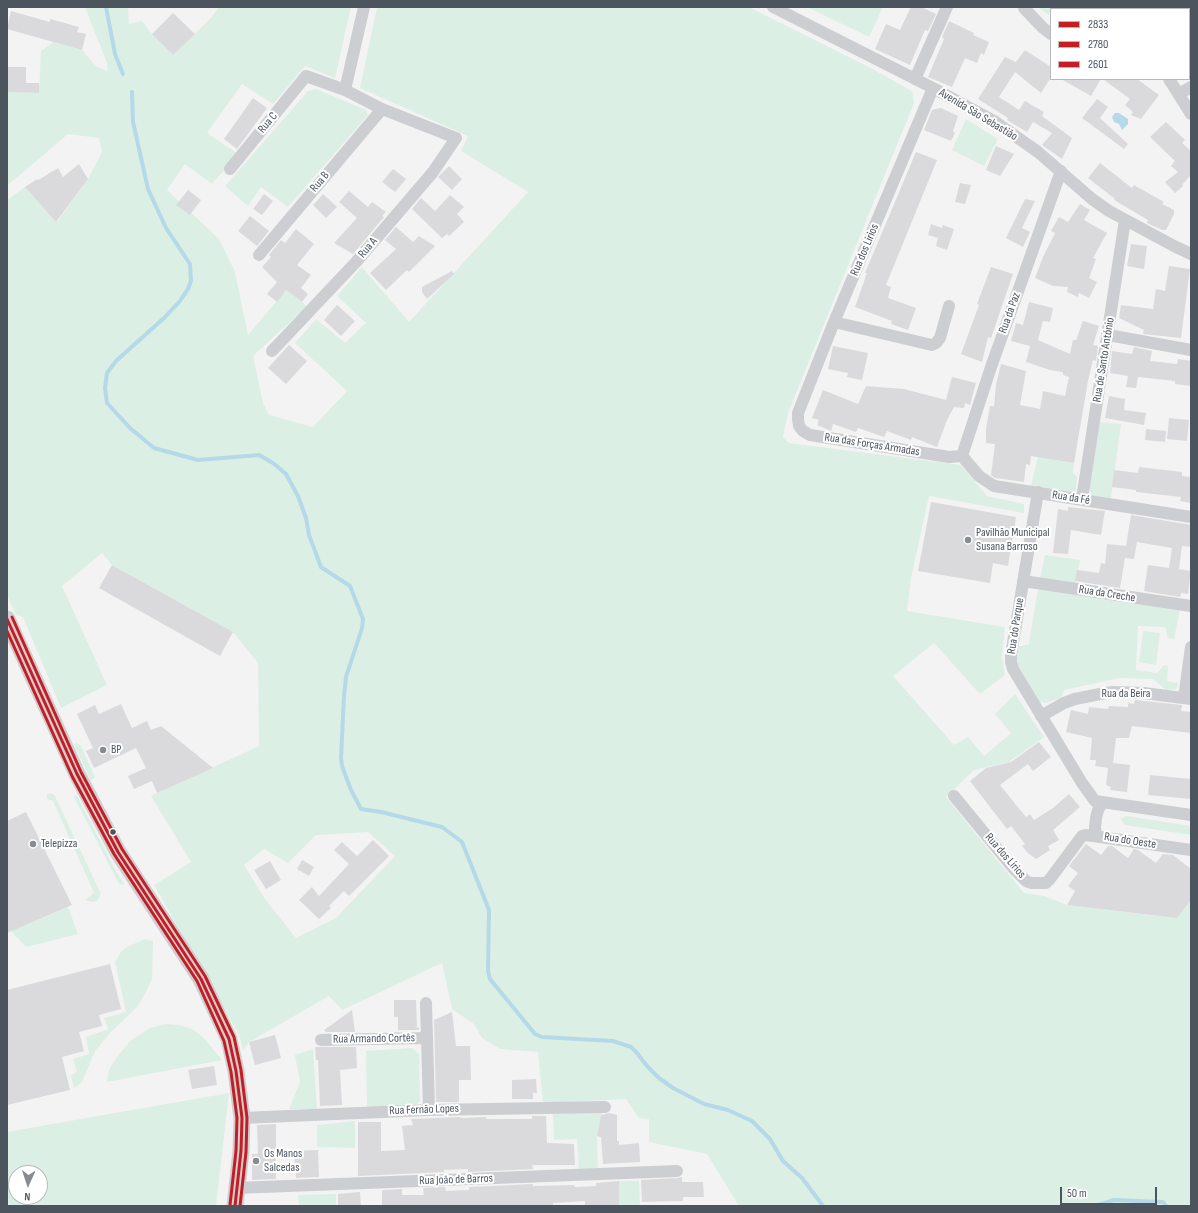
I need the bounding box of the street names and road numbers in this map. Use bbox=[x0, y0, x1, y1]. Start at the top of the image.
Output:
street label: Avenida São Sebastião bbox=[936, 86, 1020, 144]
street label: Rua C bbox=[255, 110, 281, 136]
street label: Rua B bbox=[307, 169, 333, 195]
street label: Rua dos Lírios bbox=[848, 222, 882, 278]
street label: Rua A bbox=[355, 235, 381, 261]
street label: Rua da Paz bbox=[996, 291, 1024, 335]
street label: Rua de Santo António bbox=[1090, 317, 1118, 403]
street label: Rua das Forças Armadas bbox=[823, 430, 921, 460]
street label: Rua da Fé bbox=[1051, 488, 1091, 508]
street label: Rua da Creche bbox=[1078, 582, 1136, 606]
street label: Rua do Parque bbox=[1004, 597, 1028, 655]
street label: Rua da Beira bbox=[1102, 687, 1150, 701]
street label: Rua do Oeste bbox=[1103, 830, 1157, 852]
street label: Rua dos Lírios bbox=[982, 831, 1028, 881]
street label: Rua Armando Cortês bbox=[333, 1031, 415, 1047]
street label: Rua Fernão Lopes bbox=[389, 1102, 459, 1118]
street label: Rua João de Barros bbox=[419, 1172, 493, 1188]

